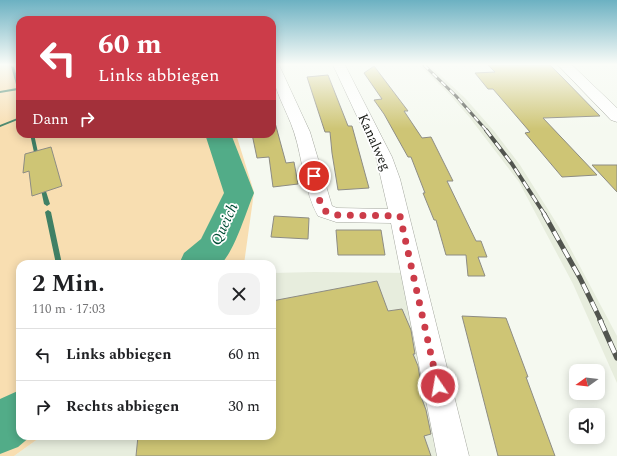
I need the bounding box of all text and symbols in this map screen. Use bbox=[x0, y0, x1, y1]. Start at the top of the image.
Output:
text: 60 m bbox=[98, 23, 162, 66]
icon: left bbox=[32, 32, 84, 84]
text: Links abbiegen bbox=[98, 62, 219, 89]
text: Dann bbox=[32, 108, 68, 131]
icon: right bbox=[76, 108, 98, 130]
street label: Kanalweg bbox=[353, 110, 396, 174]
pin bbox=[297, 159, 331, 193]
icon: arrive bbox=[303, 165, 325, 187]
water label: Queich bbox=[205, 199, 244, 249]
text: 2 Min. bbox=[32, 266, 105, 302]
button: close bbox=[218, 273, 260, 315]
text: 110 m · 17:03 bbox=[32, 299, 105, 319]
text: Links abbiegen bbox=[66, 343, 171, 366]
text: 60 m bbox=[228, 343, 260, 366]
icon: left bbox=[32, 344, 54, 366]
north arrow bbox=[569, 364, 605, 400]
map controls bbox=[569, 364, 605, 444]
position arrow bbox=[417, 365, 459, 407]
text: Rechts abbiegen bbox=[66, 395, 179, 418]
text: 30 m bbox=[228, 395, 260, 418]
icon: right bbox=[32, 396, 54, 418]
button: sound bbox=[569, 408, 605, 444]

